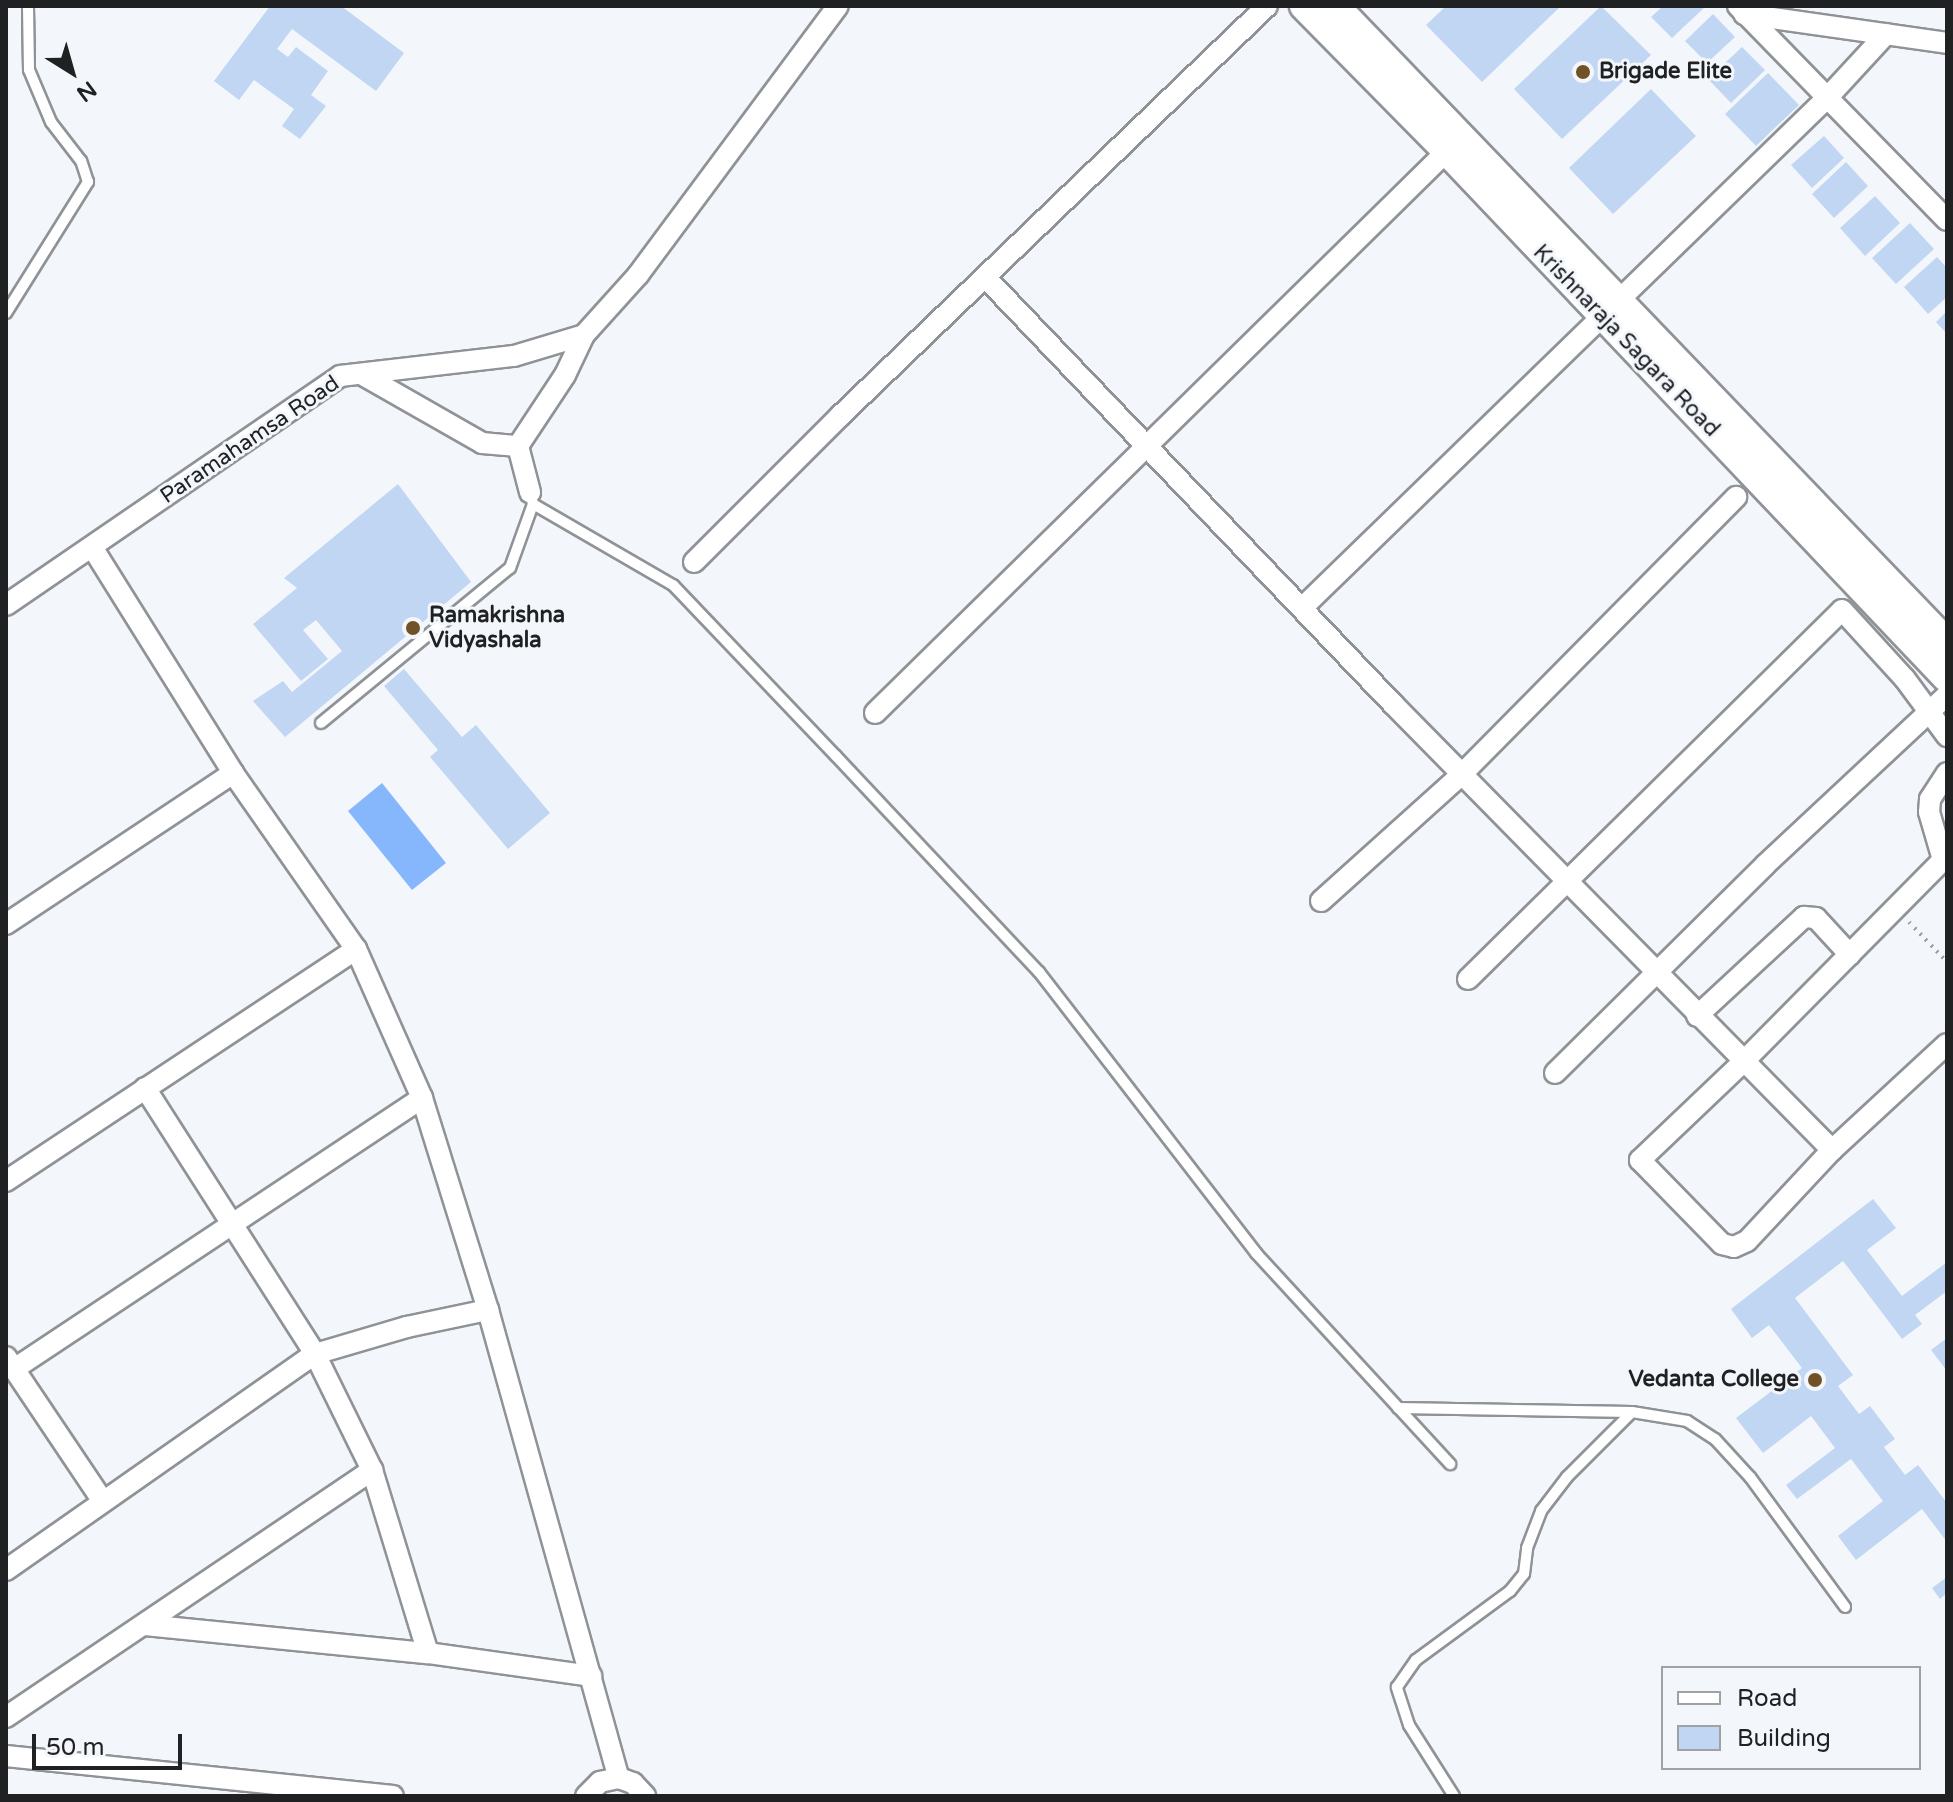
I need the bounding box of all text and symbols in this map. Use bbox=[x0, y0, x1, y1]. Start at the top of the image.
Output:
north arrow bbox=[32, 32, 112, 112]
place label: Brigade Elite bbox=[1599, 59, 1732, 85]
marker: Brigade Elite bbox=[1574, 63, 1592, 81]
text: N bbox=[72, 75, 101, 107]
street label: Krishnaraja Sagara Road bbox=[1527, 239, 1725, 443]
street label: Paramahamsa Road bbox=[156, 370, 344, 510]
place label: Ramakrishna Vidyashala bbox=[429, 602, 565, 654]
marker: Ramakrishna Vidyashala bbox=[404, 619, 422, 637]
place label: Vedanta College bbox=[1629, 1367, 1799, 1393]
marker: Vedanta College bbox=[1806, 1371, 1824, 1389]
legend bbox=[1661, 1666, 1921, 1770]
text: Road bbox=[1737, 1684, 1797, 1713]
scale bar bbox=[36, 1718, 186, 1768]
text: Building bbox=[1737, 1724, 1831, 1753]
text: 50 m bbox=[46, 1733, 104, 1762]

